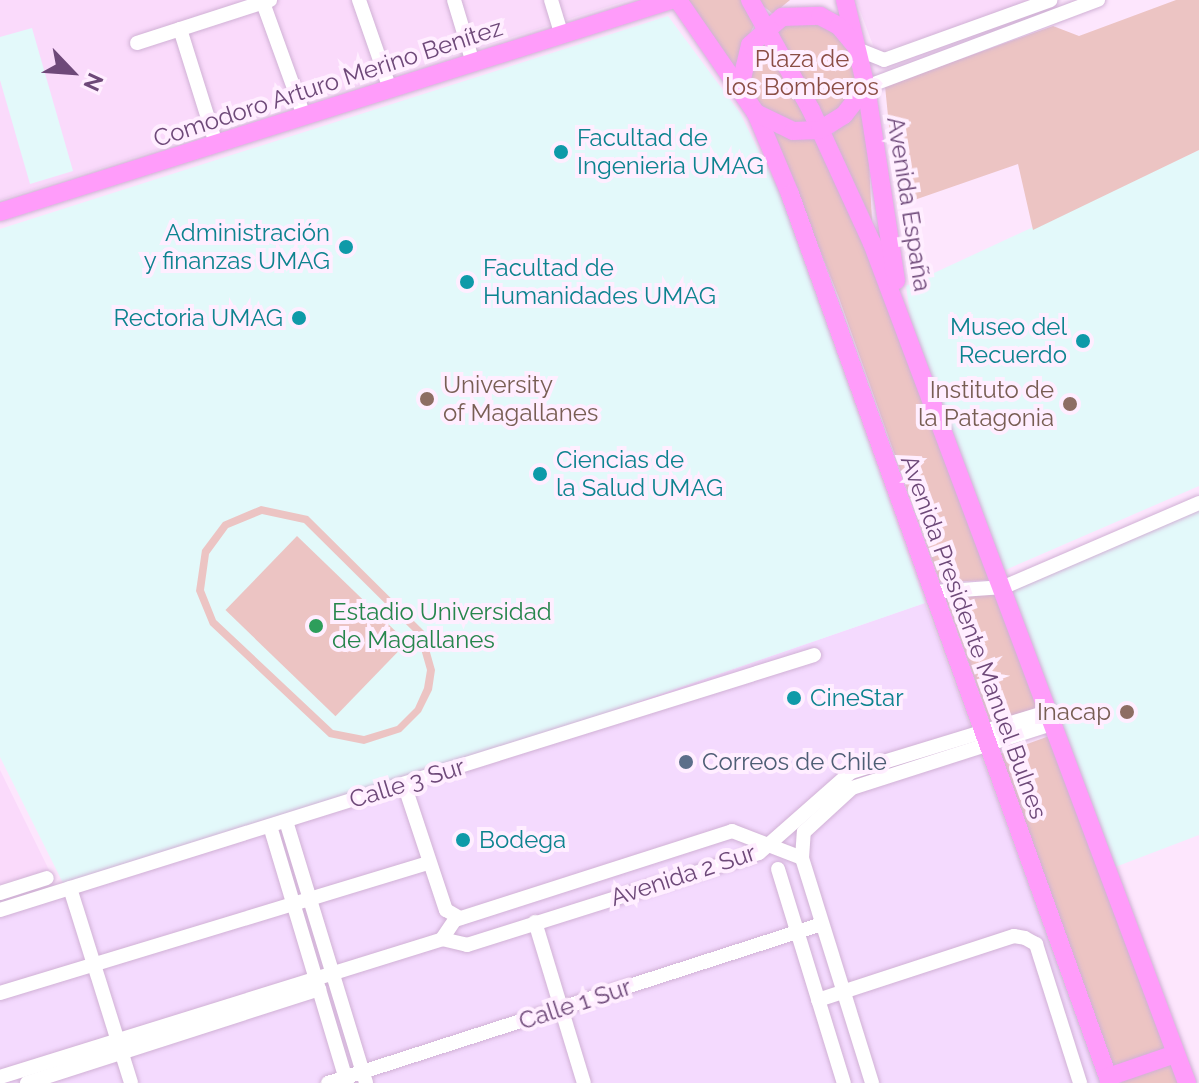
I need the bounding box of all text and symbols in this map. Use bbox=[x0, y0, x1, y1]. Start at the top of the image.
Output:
street label: Comodoro Arturo Merino Benítez bbox=[150, 13, 506, 153]
north arrow bbox=[32, 32, 112, 112]
park label: Plaza de los Bomberos bbox=[725, 45, 879, 101]
text: N bbox=[78, 69, 109, 95]
street label: Avenida España bbox=[881, 115, 937, 293]
place label: Facultad de Ingenieria UMAG bbox=[577, 124, 764, 180]
marker: Facultad de Ingenieria UMAG bbox=[552, 143, 570, 161]
place label: Administración y finanzas UMAG bbox=[143, 219, 330, 275]
marker: Administración y finanzas UMAG bbox=[337, 238, 355, 256]
place label: Facultad de Humanidades UMAG bbox=[483, 254, 716, 310]
marker: Facultad de Humanidades UMAG bbox=[458, 273, 476, 291]
place label: Rectoria UMAG bbox=[114, 304, 283, 332]
marker: Rectoria UMAG bbox=[290, 309, 308, 327]
place label: Museo del Recuerdo bbox=[950, 313, 1067, 369]
marker: Museo del Recuerdo bbox=[1074, 332, 1092, 350]
place label: University of Magallanes bbox=[443, 371, 599, 427]
place label: Instituto de la Patagonia bbox=[918, 376, 1054, 432]
marker: University of Magallanes bbox=[418, 390, 436, 408]
marker: Instituto de la Patagonia bbox=[1061, 395, 1079, 413]
place label: Ciencias de la Salud UMAG bbox=[556, 446, 723, 502]
street label: Avenida Presidente Manuel Bulnes bbox=[895, 451, 1053, 823]
marker: Ciencias de la Salud UMAG bbox=[531, 465, 549, 483]
place label: Estadio Universidad de Magallanes bbox=[332, 598, 552, 654]
marker: Estadio Universidad de Magallanes bbox=[307, 617, 325, 635]
place label: CineStar bbox=[810, 684, 904, 712]
marker: CineStar bbox=[785, 689, 803, 707]
place label: Inacap bbox=[1037, 698, 1111, 726]
marker: Inacap bbox=[1118, 703, 1136, 721]
place label: Correos de Chile bbox=[702, 748, 887, 776]
street label: Calle 3 Sur bbox=[346, 752, 468, 814]
marker: Correos de Chile bbox=[677, 753, 695, 771]
place label: Bodega bbox=[479, 826, 566, 854]
marker: Bodega bbox=[454, 831, 472, 849]
street label: Avenida 2 Sur bbox=[607, 838, 759, 912]
street label: Calle 1 Sur bbox=[515, 972, 635, 1036]

